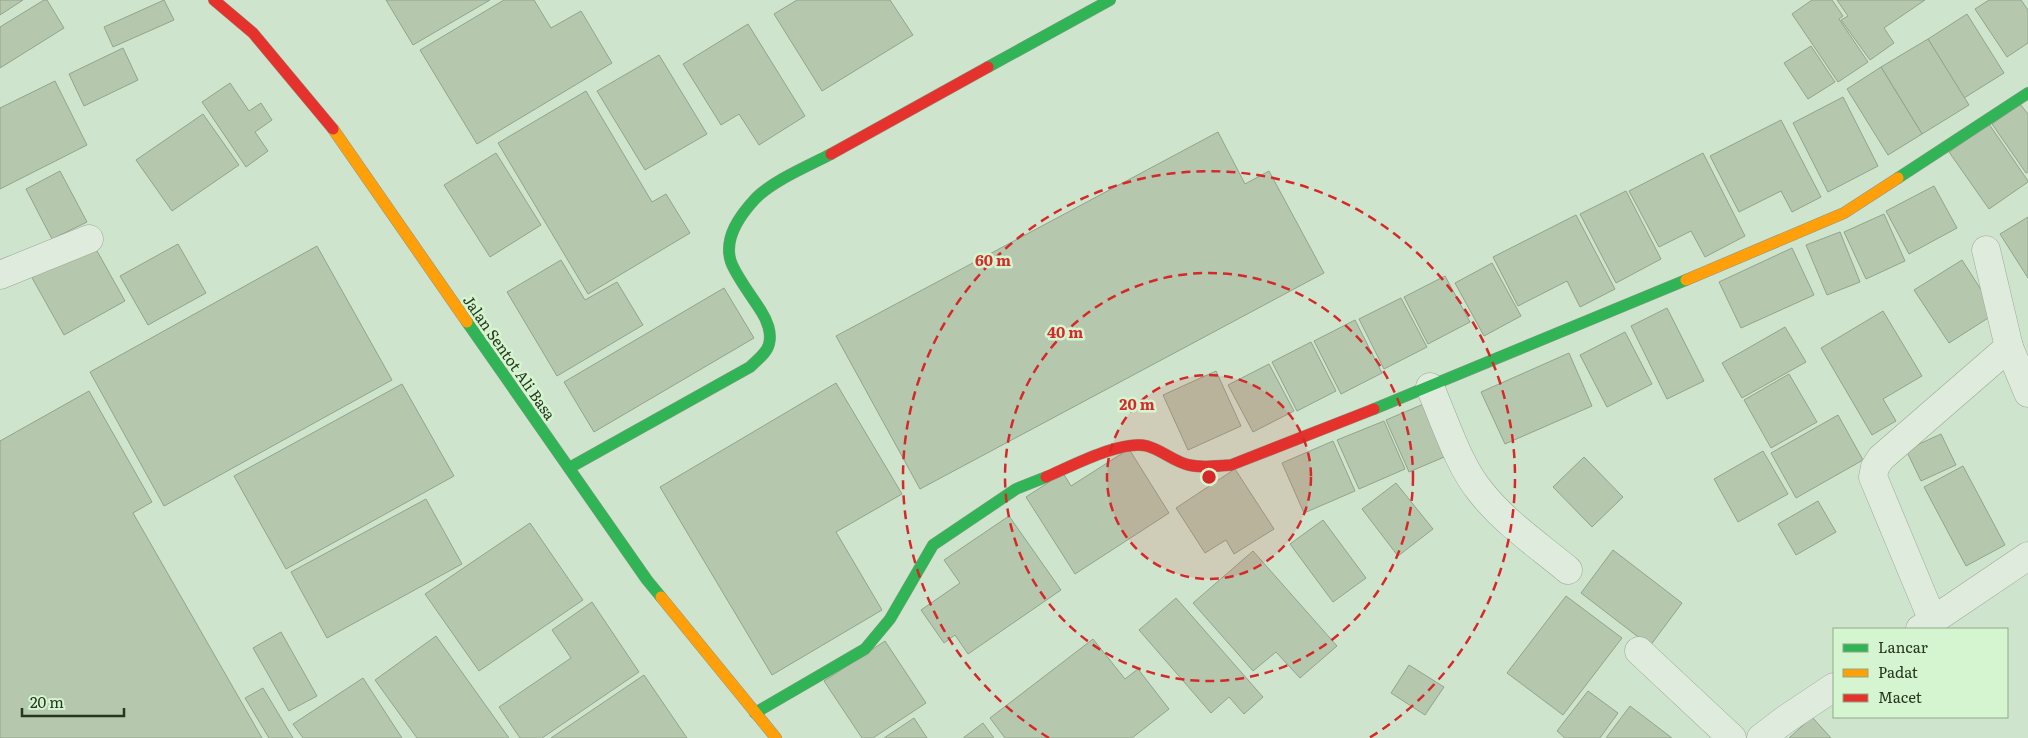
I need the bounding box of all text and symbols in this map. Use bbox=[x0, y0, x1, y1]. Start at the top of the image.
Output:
text: 60 m bbox=[975, 248, 1011, 271]
street label: Jalan Sentot Ali Basa bbox=[458, 290, 562, 425]
text: 40 m bbox=[1047, 320, 1083, 343]
text: 20 m bbox=[1119, 392, 1155, 415]
centre of rings bbox=[1200, 468, 1218, 486]
legend bbox=[1833, 628, 2008, 718]
text: Lancar bbox=[1878, 635, 1928, 658]
text: Padat bbox=[1878, 660, 1918, 683]
text: Macet bbox=[1878, 685, 1922, 708]
scale bar bbox=[22, 686, 125, 718]
text: 20 m bbox=[30, 690, 64, 713]

